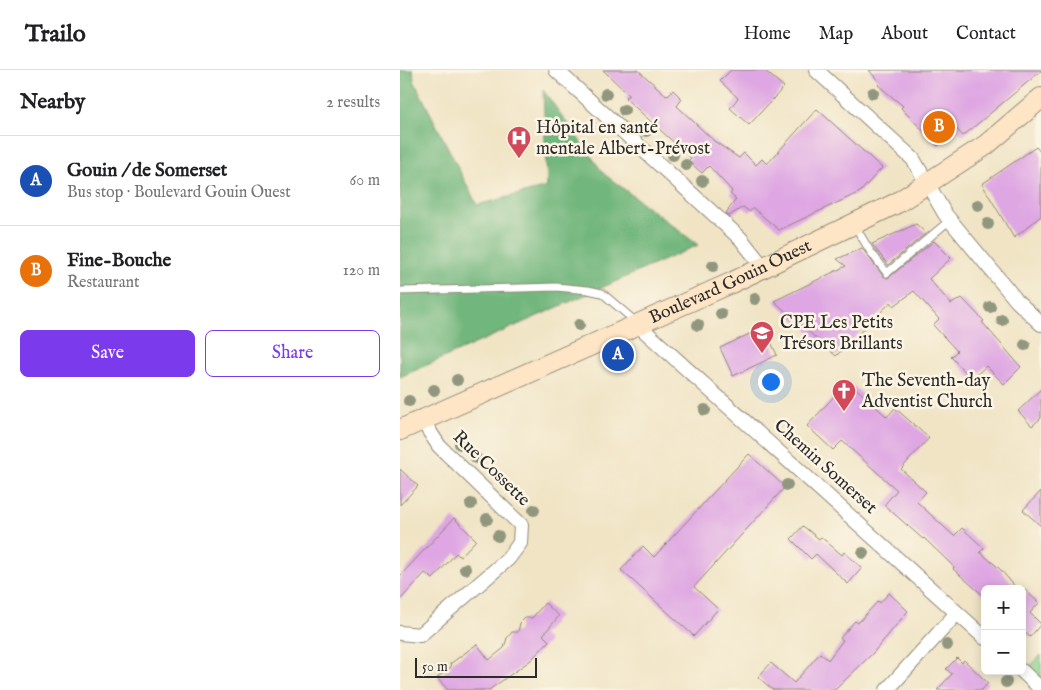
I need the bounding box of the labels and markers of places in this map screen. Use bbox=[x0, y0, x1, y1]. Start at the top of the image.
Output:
pin: B bbox=[923, 108, 955, 146]
place label: Hôpital en santé mentale Albert-Prévost bbox=[536, 117, 710, 161]
hospital icon: Hôpital en santé mentale Albert-Prévost bbox=[506, 125, 532, 159]
place label: CPE Les Petits Trésors Brillants bbox=[780, 312, 902, 356]
school or university icon: CPE Les Petits Trésors Brillants bbox=[749, 320, 775, 354]
pin: A bbox=[602, 336, 634, 374]
place label: The Seventh-day Adventist Church bbox=[861, 370, 993, 414]
church icon: The Seventh-day Adventist Church bbox=[831, 378, 857, 412]

